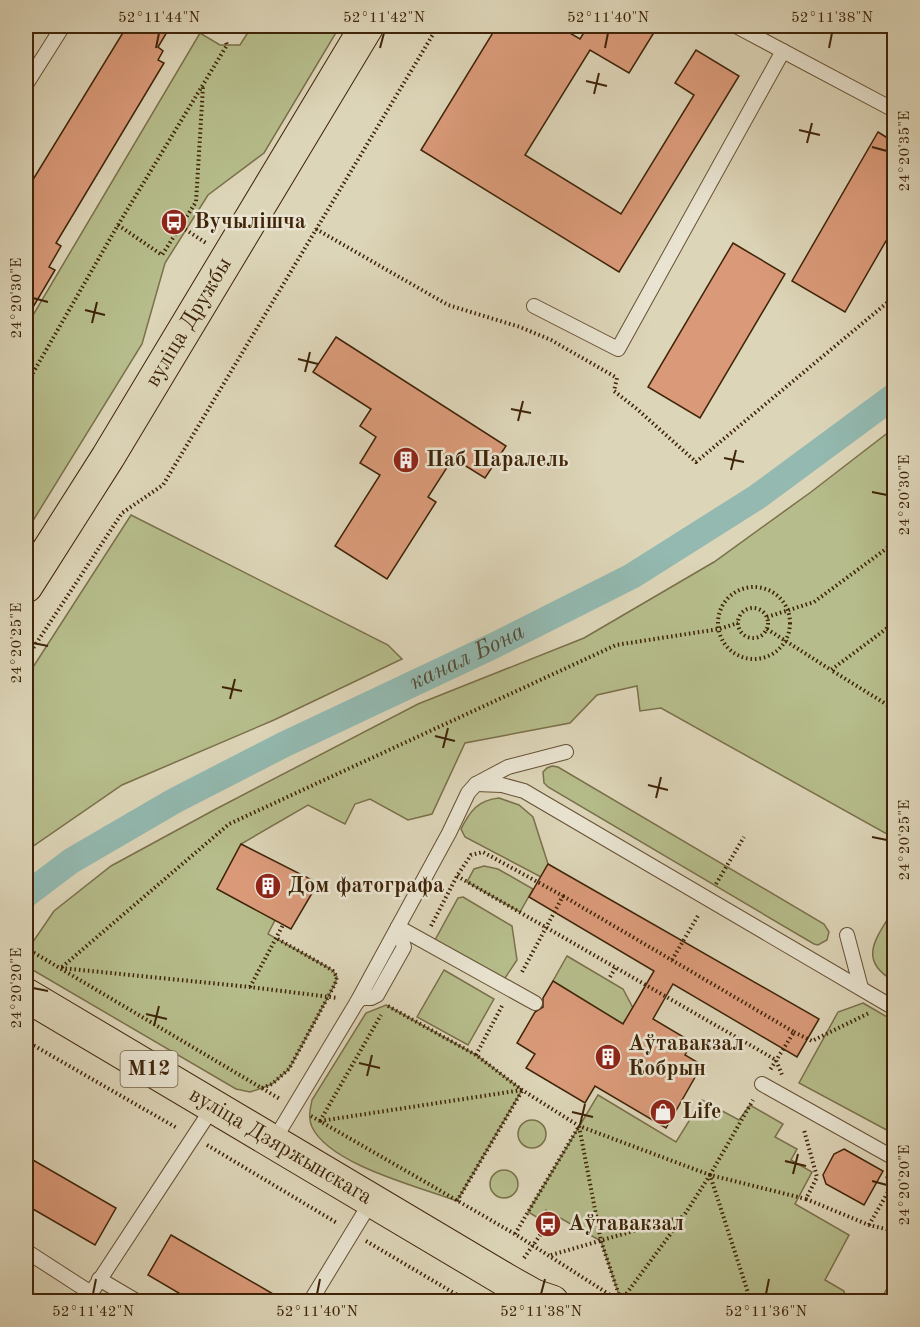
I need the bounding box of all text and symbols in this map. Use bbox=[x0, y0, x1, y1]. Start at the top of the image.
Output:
text: 52°11'44"N bbox=[118, 11, 200, 26]
text: 52°11'42"N bbox=[343, 11, 425, 26]
text: 52°11'40"N bbox=[567, 11, 649, 26]
text: 52°11'38"N bbox=[791, 11, 873, 26]
text: 24°20'35"E bbox=[898, 111, 913, 191]
bus stop icon: Вучылішча bbox=[159, 207, 189, 237]
place label: Вучылішча bbox=[194, 211, 306, 233]
street label: вуліца Дружбы bbox=[142, 254, 236, 391]
text: 24°20'30"E bbox=[10, 258, 25, 338]
building icon: Паб Паралель bbox=[391, 445, 421, 475]
place label: Паб Паралель bbox=[426, 449, 569, 471]
text: 24°20'30"E bbox=[898, 455, 913, 535]
text: 24°20'25"E bbox=[10, 603, 25, 683]
water label: канал Бона bbox=[406, 620, 529, 696]
text: 24°20'25"E bbox=[898, 800, 913, 880]
building icon: Дом фатографа bbox=[253, 871, 283, 901]
place label: Дом фатографа bbox=[288, 875, 444, 898]
text: 24°20'20"E bbox=[10, 948, 25, 1028]
place label: Аўтавакзал Кобрын bbox=[628, 1033, 744, 1080]
building icon: Аўтавакзал Кобрын bbox=[593, 1042, 623, 1072]
road number: М12 bbox=[120, 1051, 178, 1087]
street label: вуліца Дзяржынскага bbox=[185, 1084, 376, 1209]
shop icon: Life bbox=[648, 1097, 678, 1127]
place label: Life bbox=[682, 1101, 721, 1123]
text: 24°20'20"E bbox=[898, 1145, 913, 1225]
bus stop icon: Аўтавакзал bbox=[533, 1209, 563, 1239]
place label: Аўтавакзал bbox=[568, 1213, 684, 1235]
text: 52°11'42"N bbox=[52, 1305, 134, 1320]
text: 52°11'40"N bbox=[276, 1305, 358, 1320]
text: 52°11'38"N bbox=[500, 1305, 582, 1320]
text: 52°11'36"N bbox=[725, 1305, 807, 1320]

